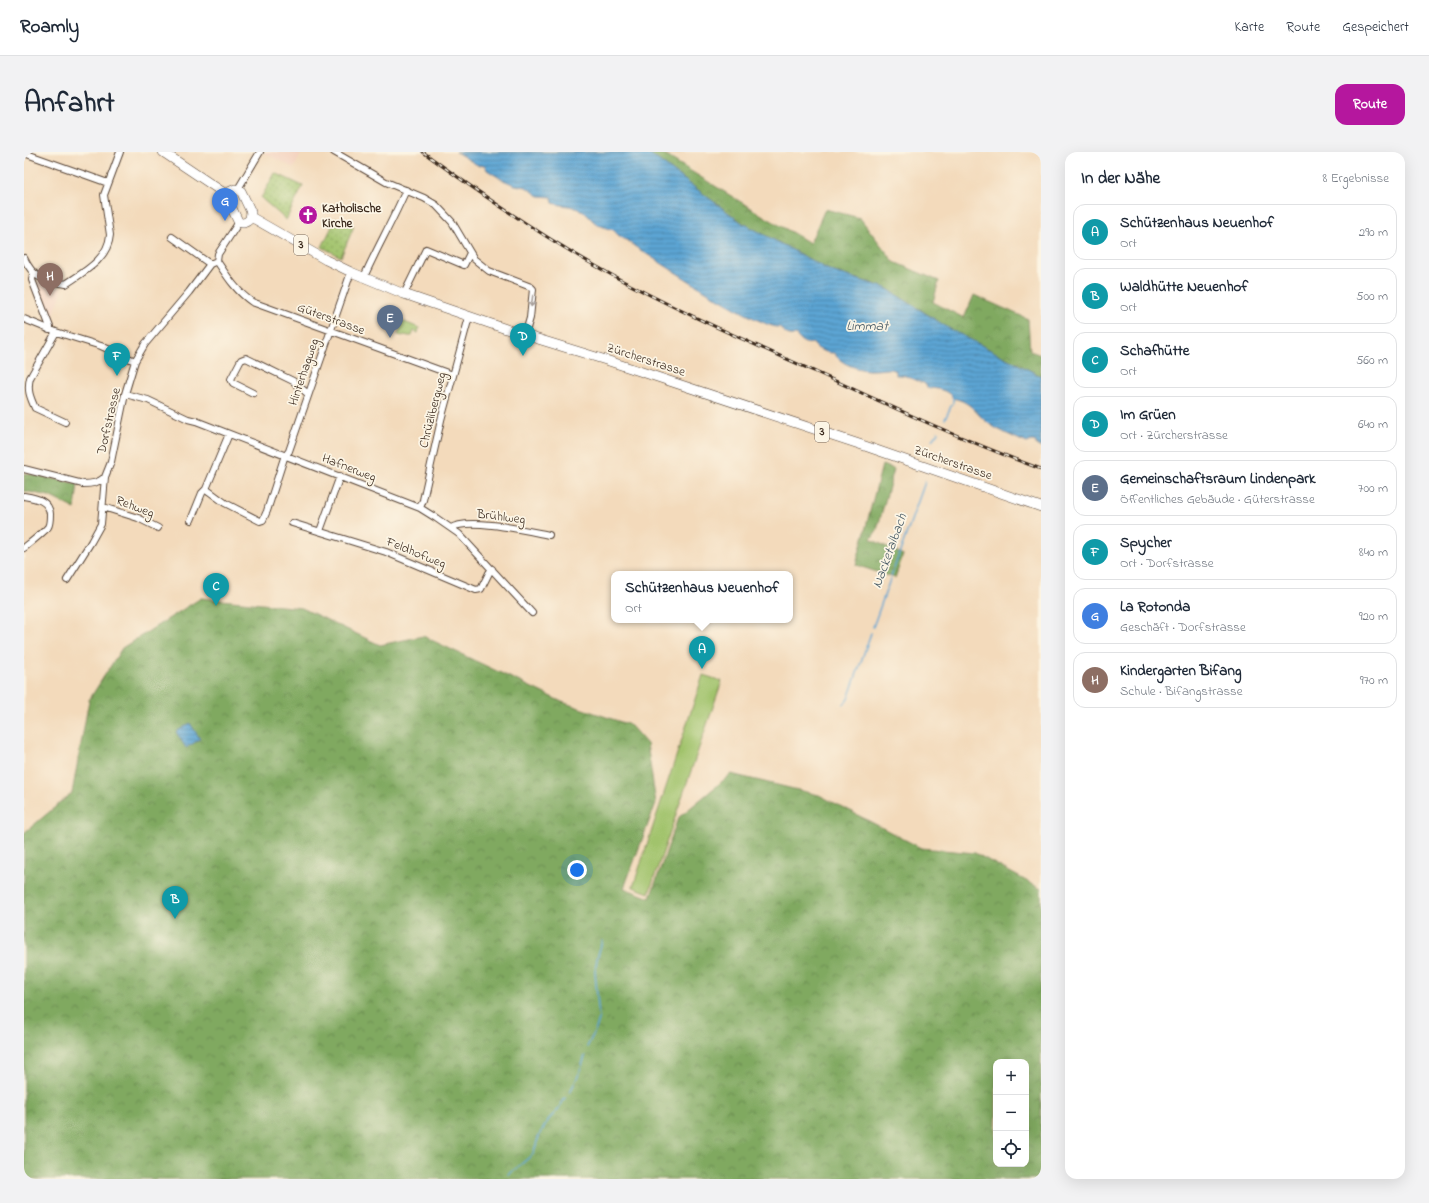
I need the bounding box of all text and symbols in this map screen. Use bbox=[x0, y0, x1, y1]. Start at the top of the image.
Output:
text: Roamly bbox=[20, 14, 79, 41]
text: Karte bbox=[1235, 17, 1264, 38]
text: Route bbox=[1286, 17, 1320, 38]
text: Gespeichert bbox=[1342, 17, 1409, 38]
text: Anfahrt bbox=[24, 84, 115, 125]
button: Route bbox=[1335, 84, 1405, 125]
text: In der Nähe bbox=[1081, 166, 1160, 191]
text: 8 Ergebnisse bbox=[1323, 169, 1389, 188]
pin: G bbox=[212, 188, 238, 221]
place label: Katholische Kirche bbox=[322, 199, 382, 233]
church icon: Katholische Kirche bbox=[297, 204, 319, 226]
text: Schützenhaus Neuenhof bbox=[1120, 212, 1274, 234]
text: A bbox=[1091, 223, 1099, 242]
text: 290 m bbox=[1359, 223, 1388, 242]
text: Ort bbox=[1120, 234, 1137, 253]
road number: 3 bbox=[294, 235, 308, 255]
pin: H bbox=[37, 263, 63, 296]
text: Waldhütte Neuenhof bbox=[1120, 276, 1248, 298]
text: B bbox=[1091, 287, 1099, 306]
text: 500 m bbox=[1356, 287, 1388, 306]
one-way arrow bbox=[528, 294, 536, 307]
street label: Güterstrasse bbox=[294, 298, 368, 340]
text: Ort bbox=[1120, 298, 1137, 317]
pin: E bbox=[377, 305, 403, 338]
water label: Limmat bbox=[846, 316, 889, 337]
pin: D bbox=[510, 323, 536, 356]
street label: Hinterhagweg bbox=[284, 336, 325, 408]
street label: Zürcherstrasse bbox=[604, 338, 688, 382]
text: Schafhütte bbox=[1120, 340, 1189, 362]
pin: F bbox=[104, 343, 130, 376]
text: C bbox=[1091, 351, 1099, 370]
text: 560 m bbox=[1356, 351, 1388, 370]
text: Ort bbox=[1120, 362, 1137, 381]
street label: Chrüzlibergweg bbox=[414, 370, 453, 450]
street label: Dorfstrasse bbox=[92, 386, 126, 457]
text: Im Grüen bbox=[1120, 404, 1176, 426]
text: D bbox=[1090, 415, 1100, 434]
text: 640 m bbox=[1358, 415, 1388, 434]
road number: 3 bbox=[815, 422, 829, 442]
text: Ort · Zürcherstrasse bbox=[1120, 426, 1228, 445]
street label: Zürcherstrasse bbox=[911, 441, 995, 485]
street label: Hafnerweg bbox=[319, 449, 379, 488]
text: Gemeinschaftsraum Lindenpark bbox=[1120, 468, 1315, 490]
text: E bbox=[1091, 479, 1099, 498]
text: 700 m bbox=[1358, 479, 1388, 498]
text: Öffentliches Gebäude · Güterstrasse bbox=[1120, 490, 1315, 509]
street label: Rehweg bbox=[113, 491, 157, 524]
street label: Brühlweg bbox=[475, 504, 526, 530]
water label: Nacketalbach bbox=[867, 510, 913, 591]
street label: Feldhofweg bbox=[382, 532, 449, 575]
text: Spycher bbox=[1120, 532, 1172, 554]
text: F bbox=[1091, 543, 1099, 562]
text: 840 m bbox=[1359, 543, 1388, 562]
text: Ort · Dorfstrasse bbox=[1120, 554, 1214, 573]
popup bbox=[611, 571, 793, 623]
pin: C bbox=[203, 573, 229, 606]
text: Schützenhaus Neuenhof bbox=[625, 577, 779, 599]
text: La Rotonda bbox=[1120, 596, 1190, 618]
text: Ort bbox=[625, 599, 642, 618]
text: G bbox=[1091, 607, 1099, 626]
text: 920 m bbox=[1359, 607, 1388, 626]
text: Geschäft · Dorfstrasse bbox=[1120, 618, 1246, 637]
pin: A bbox=[689, 636, 715, 669]
text: Kindergarten Bifang bbox=[1120, 660, 1242, 682]
text: H bbox=[1091, 671, 1099, 690]
text: 970 m bbox=[1360, 671, 1388, 690]
text: Schule · Bifangstrasse bbox=[1120, 682, 1242, 701]
your location bbox=[567, 860, 587, 880]
pin: B bbox=[162, 886, 188, 919]
map controls bbox=[993, 1059, 1029, 1167]
button: + bbox=[993, 1059, 1029, 1095]
button: − bbox=[993, 1095, 1029, 1131]
button: locate bbox=[993, 1131, 1029, 1167]

